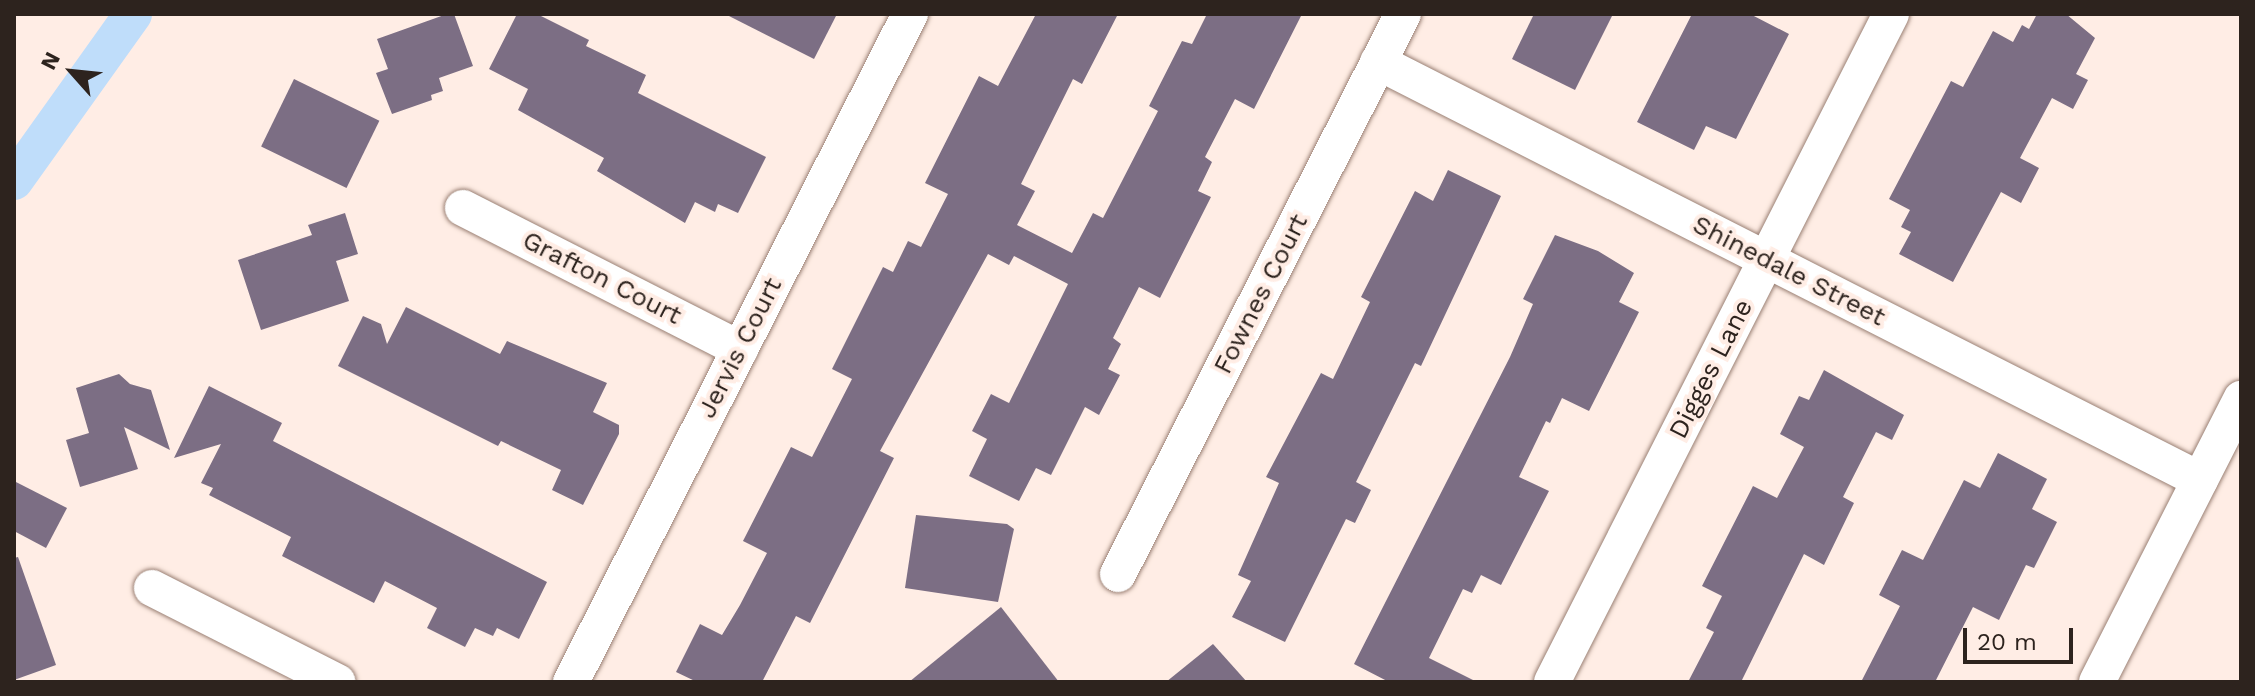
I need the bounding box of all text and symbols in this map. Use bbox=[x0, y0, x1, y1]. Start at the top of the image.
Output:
north arrow bbox=[32, 32, 112, 112]
text: N bbox=[35, 48, 65, 74]
street label: Fownes Court bbox=[1207, 209, 1315, 379]
street label: Shinedale Street bbox=[1688, 209, 1890, 333]
street label: Grafton Court bbox=[517, 225, 687, 331]
street label: Jervis Court bbox=[691, 273, 789, 423]
street label: Digges Lane bbox=[1663, 294, 1759, 444]
scale bar bbox=[1967, 612, 2077, 662]
text: 20 m bbox=[1977, 628, 2037, 656]

